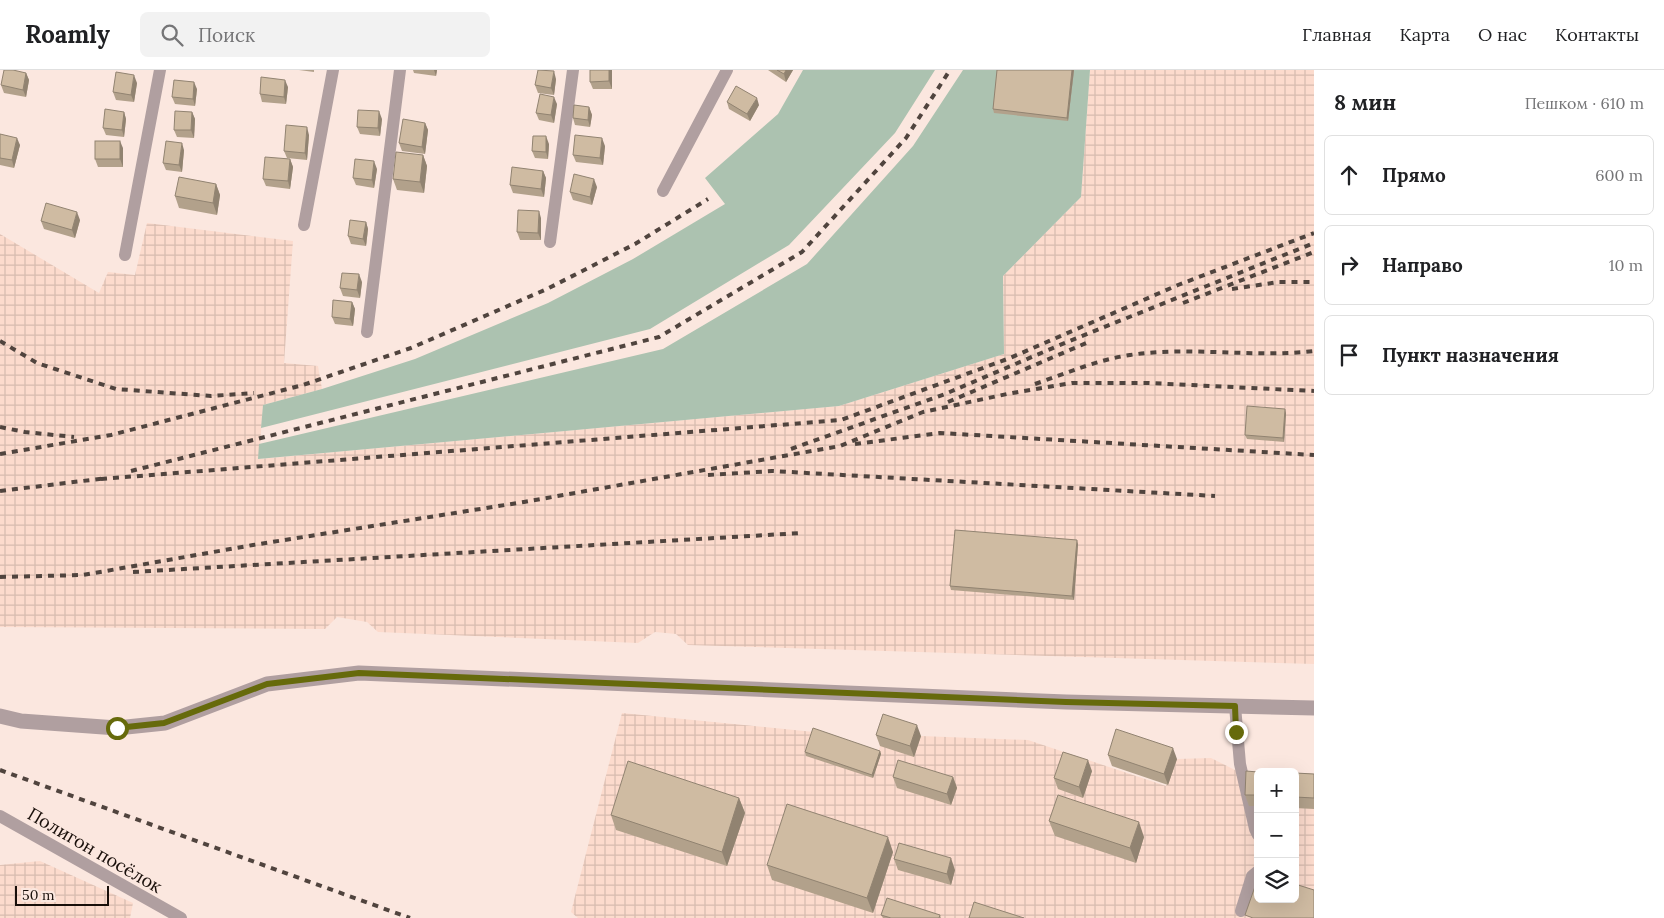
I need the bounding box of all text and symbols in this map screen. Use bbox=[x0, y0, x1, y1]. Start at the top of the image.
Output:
search box bbox=[140, 12, 490, 57]
text: Roamly bbox=[25, 19, 110, 50]
icon: search bbox=[158, 21, 186, 49]
text: Поиск bbox=[198, 23, 255, 47]
text: Главная bbox=[1302, 23, 1371, 46]
text: Карта bbox=[1399, 23, 1450, 46]
text: О нас bbox=[1478, 23, 1527, 46]
text: Контакты bbox=[1555, 23, 1639, 46]
text: 8 мин bbox=[1334, 89, 1396, 116]
text: Пешком · 610 m bbox=[1525, 93, 1644, 113]
icon: ahead bbox=[1335, 161, 1363, 189]
text: Прямо bbox=[1382, 163, 1446, 187]
text: 600 m bbox=[1595, 165, 1643, 185]
icon: right bbox=[1335, 251, 1363, 279]
text: Направо bbox=[1382, 253, 1463, 277]
text: 10 m bbox=[1609, 255, 1643, 275]
icon: arrive bbox=[1335, 341, 1363, 369]
text: Пункт назначения bbox=[1382, 343, 1559, 367]
route start bbox=[106, 717, 129, 740]
route end bbox=[1225, 721, 1248, 744]
map controls bbox=[1254, 768, 1299, 903]
button: + bbox=[1254, 768, 1299, 813]
street label: Полигон посёлок bbox=[24, 802, 167, 898]
button: − bbox=[1254, 813, 1299, 858]
button: layers bbox=[1254, 858, 1299, 903]
scale bar bbox=[15, 883, 109, 906]
text: 50 m bbox=[22, 886, 55, 904]

